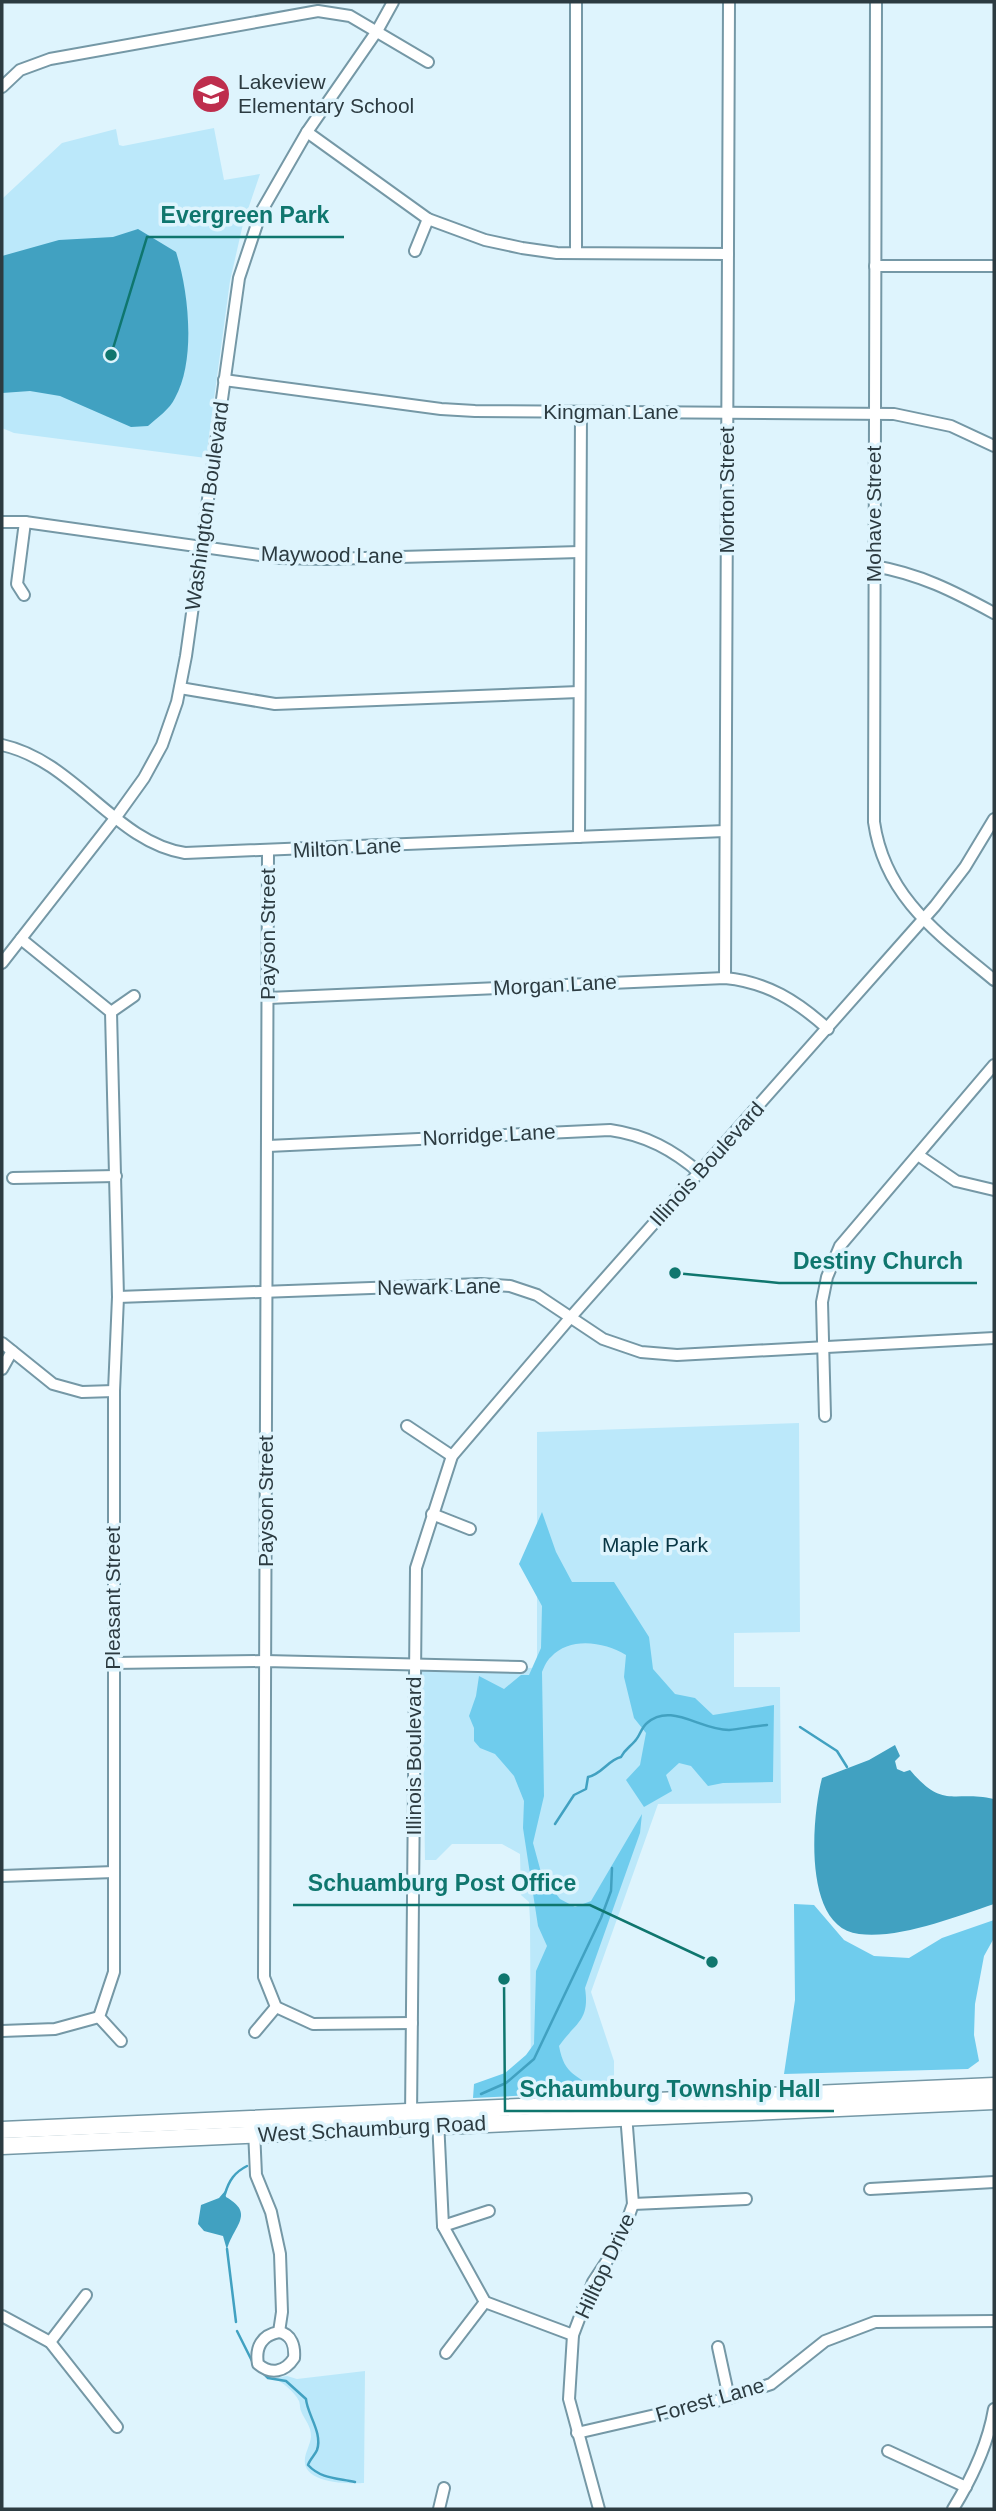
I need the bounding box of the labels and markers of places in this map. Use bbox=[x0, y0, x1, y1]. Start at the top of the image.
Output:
place label: Lakeview Elementary School bbox=[238, 70, 414, 117]
school or university icon: Lakeview Elementary School bbox=[190, 73, 232, 115]
callout: Evergreen Park bbox=[147, 193, 344, 237]
callout: Destiny Church bbox=[779, 1239, 977, 1283]
callout: Schuamburg Post Office bbox=[293, 1861, 590, 1905]
callout: Schaumburg Township Hall bbox=[505, 2067, 834, 2111]

